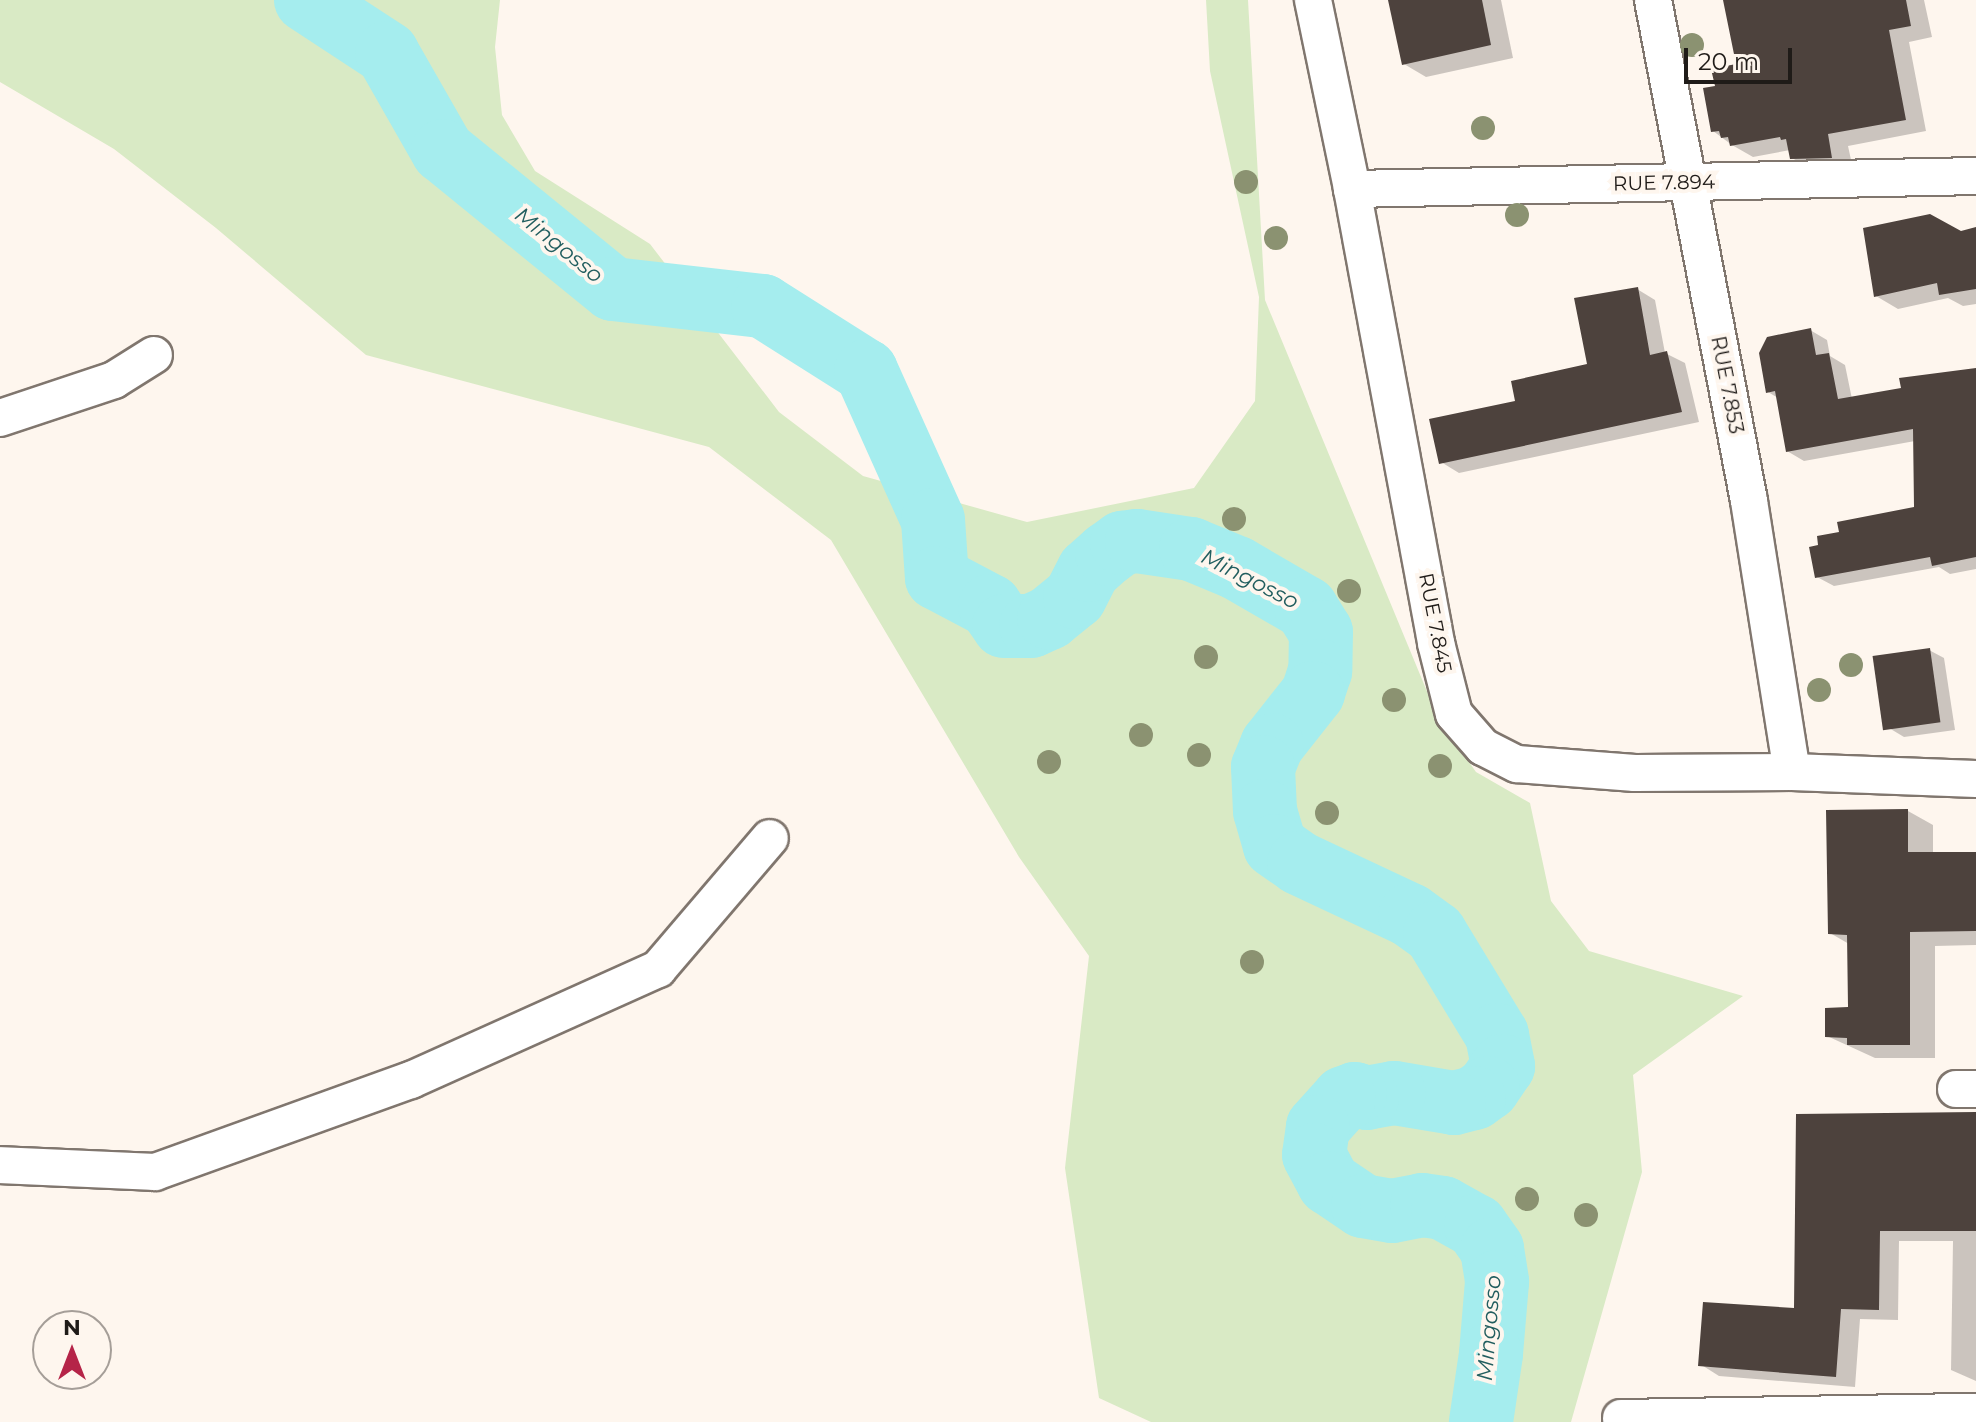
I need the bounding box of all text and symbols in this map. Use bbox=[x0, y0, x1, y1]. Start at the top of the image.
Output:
scale bar bbox=[1688, 32, 1796, 82]
text: 20 m bbox=[1698, 47, 1759, 76]
street label: RUE 7.894 bbox=[1613, 170, 1715, 196]
water label: Mingosso bbox=[510, 201, 608, 289]
street label: RUE 7.853 bbox=[1706, 334, 1748, 436]
water label: Mingosso bbox=[1197, 543, 1303, 615]
street label: RUE 7.845 bbox=[1414, 571, 1456, 675]
water label: Mingosso bbox=[1471, 1274, 1507, 1382]
north arrow bbox=[32, 1310, 112, 1390]
text: N bbox=[63, 1314, 81, 1341]

